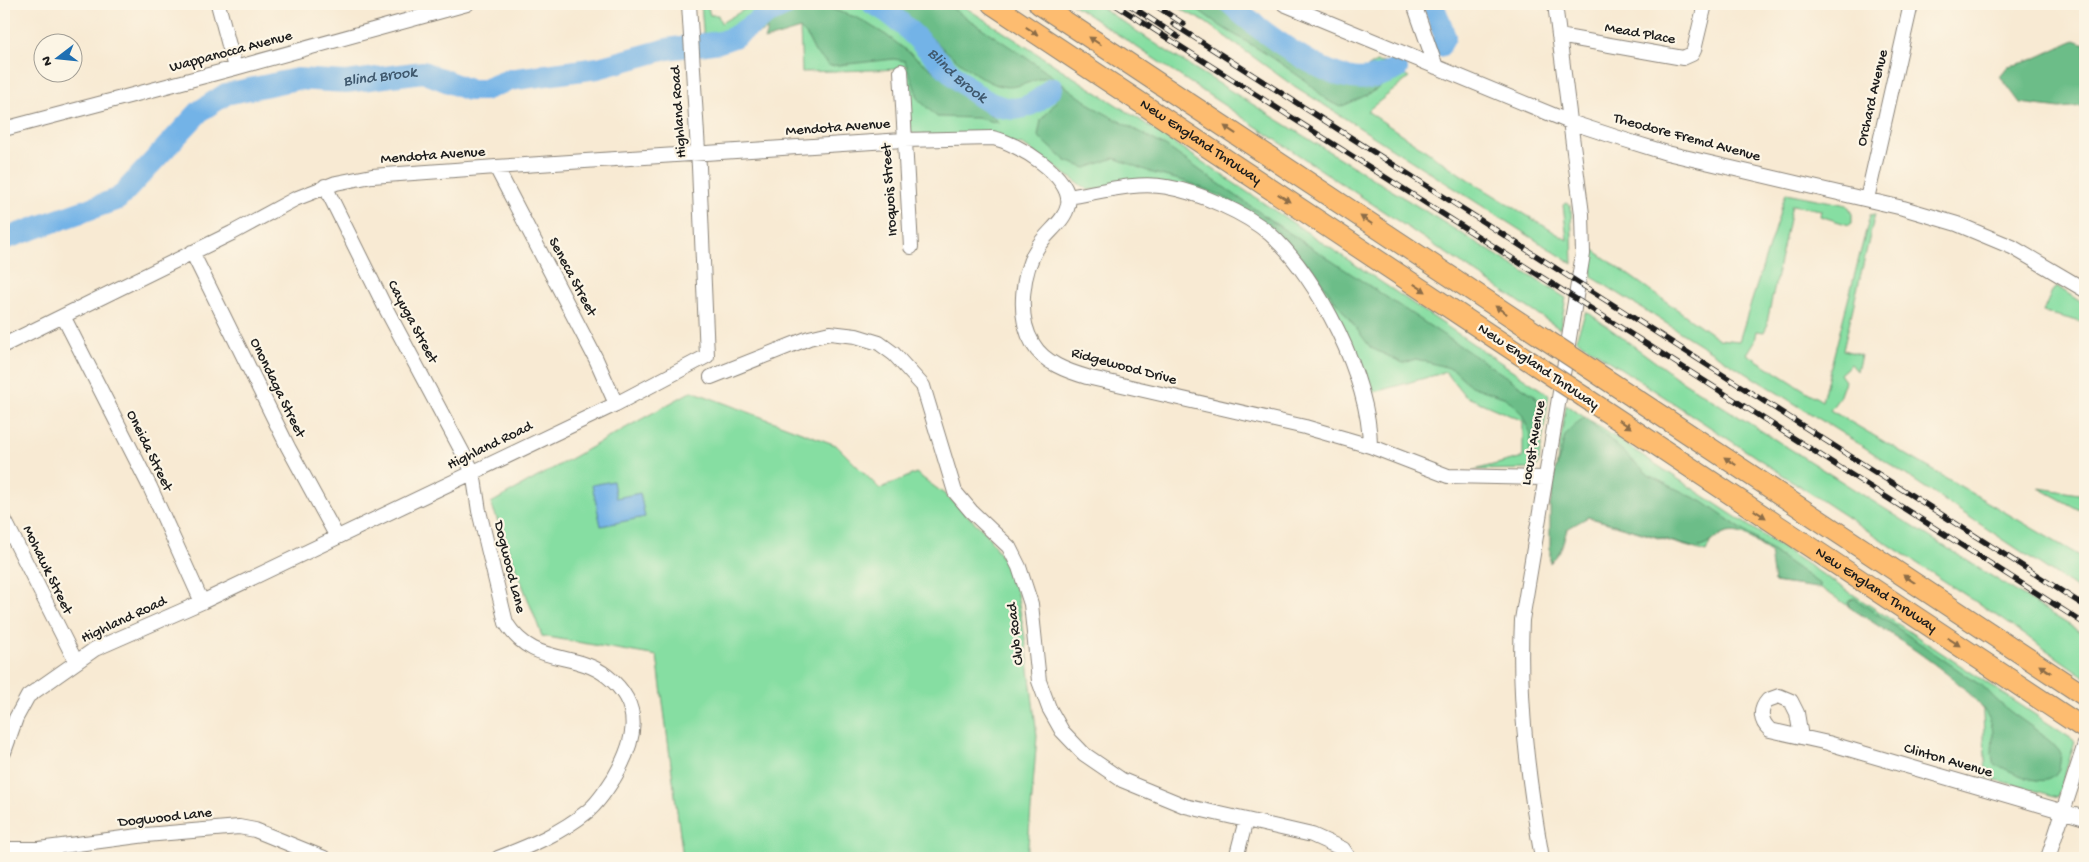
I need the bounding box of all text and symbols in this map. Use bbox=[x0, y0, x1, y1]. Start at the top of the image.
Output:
street label: Mead Place bbox=[1603, 19, 1677, 49]
one-way arrow bbox=[1025, 26, 1038, 36]
street label: Wappanocca Avenue bbox=[168, 27, 295, 77]
north arrow bbox=[32, 32, 82, 82]
one-way arrow bbox=[1088, 36, 1101, 45]
water label: Blind Brook bbox=[923, 45, 991, 109]
street label: Orchard Avenue bbox=[1853, 48, 1893, 148]
text: N bbox=[38, 54, 57, 68]
water label: Blind Brook bbox=[342, 63, 419, 92]
street label: Highland Road bbox=[667, 64, 691, 159]
street label: New England Thruway bbox=[1136, 95, 1265, 190]
street label: Theodore Fremd Avenue bbox=[1611, 109, 1763, 166]
street label: Mendota Avenue bbox=[785, 115, 891, 141]
one-way arrow bbox=[1223, 125, 1237, 135]
street label: Iroquois Street bbox=[878, 141, 902, 237]
street label: Mendota Avenue bbox=[380, 143, 486, 169]
one-way arrow bbox=[1277, 193, 1291, 203]
one-way arrow bbox=[1359, 215, 1372, 225]
street label: Seneca Street bbox=[544, 235, 601, 321]
street label: Cayuga Street bbox=[383, 277, 442, 368]
one-way arrow bbox=[1413, 283, 1426, 293]
one-way arrow bbox=[1494, 305, 1508, 315]
street label: New England Thruway bbox=[1474, 320, 1603, 415]
street label: Onondaga Street bbox=[245, 335, 310, 442]
street label: Ridgewood Drive bbox=[1069, 344, 1179, 390]
street label: Locust Avenue bbox=[1518, 399, 1550, 487]
street label: Oneida Street bbox=[122, 408, 177, 496]
street label: Highland Road bbox=[445, 417, 536, 474]
one-way arrow bbox=[1618, 419, 1631, 429]
one-way arrow bbox=[1723, 456, 1736, 466]
one-way arrow bbox=[1754, 509, 1767, 518]
street label: Dogwood Lane bbox=[489, 518, 529, 615]
street label: Mohawk Street bbox=[18, 523, 77, 619]
street label: New England Thruway bbox=[1811, 543, 1941, 638]
one-way arrow bbox=[1902, 574, 1916, 584]
street label: Highland Road bbox=[78, 592, 171, 648]
street label: Club Road bbox=[1003, 601, 1029, 666]
one-way arrow bbox=[1947, 637, 1961, 647]
one-way arrow bbox=[2038, 664, 2051, 674]
street label: Clinton Avenue bbox=[1902, 740, 1995, 782]
street label: Dogwood Lane bbox=[116, 804, 213, 832]

